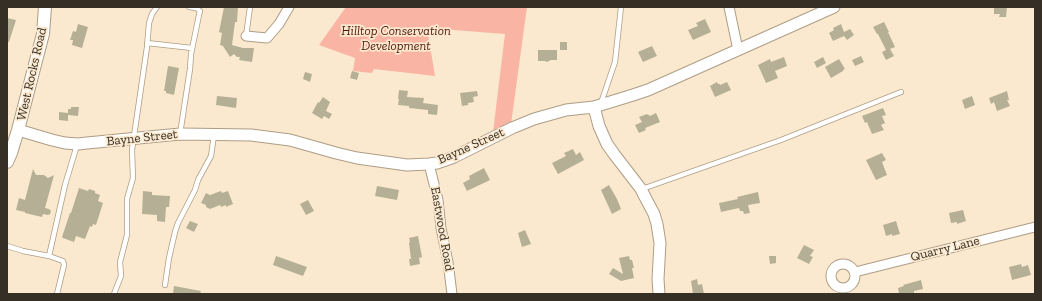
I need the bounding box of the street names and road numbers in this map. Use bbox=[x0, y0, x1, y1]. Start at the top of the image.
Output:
street label: West Rocks Road bbox=[14, 26, 50, 122]
street label: Bayne Street bbox=[435, 124, 507, 168]
street label: Bayne Street bbox=[106, 127, 178, 149]
street label: Eastwood Road bbox=[427, 185, 457, 273]
street label: Quarry Lane bbox=[909, 233, 981, 265]

